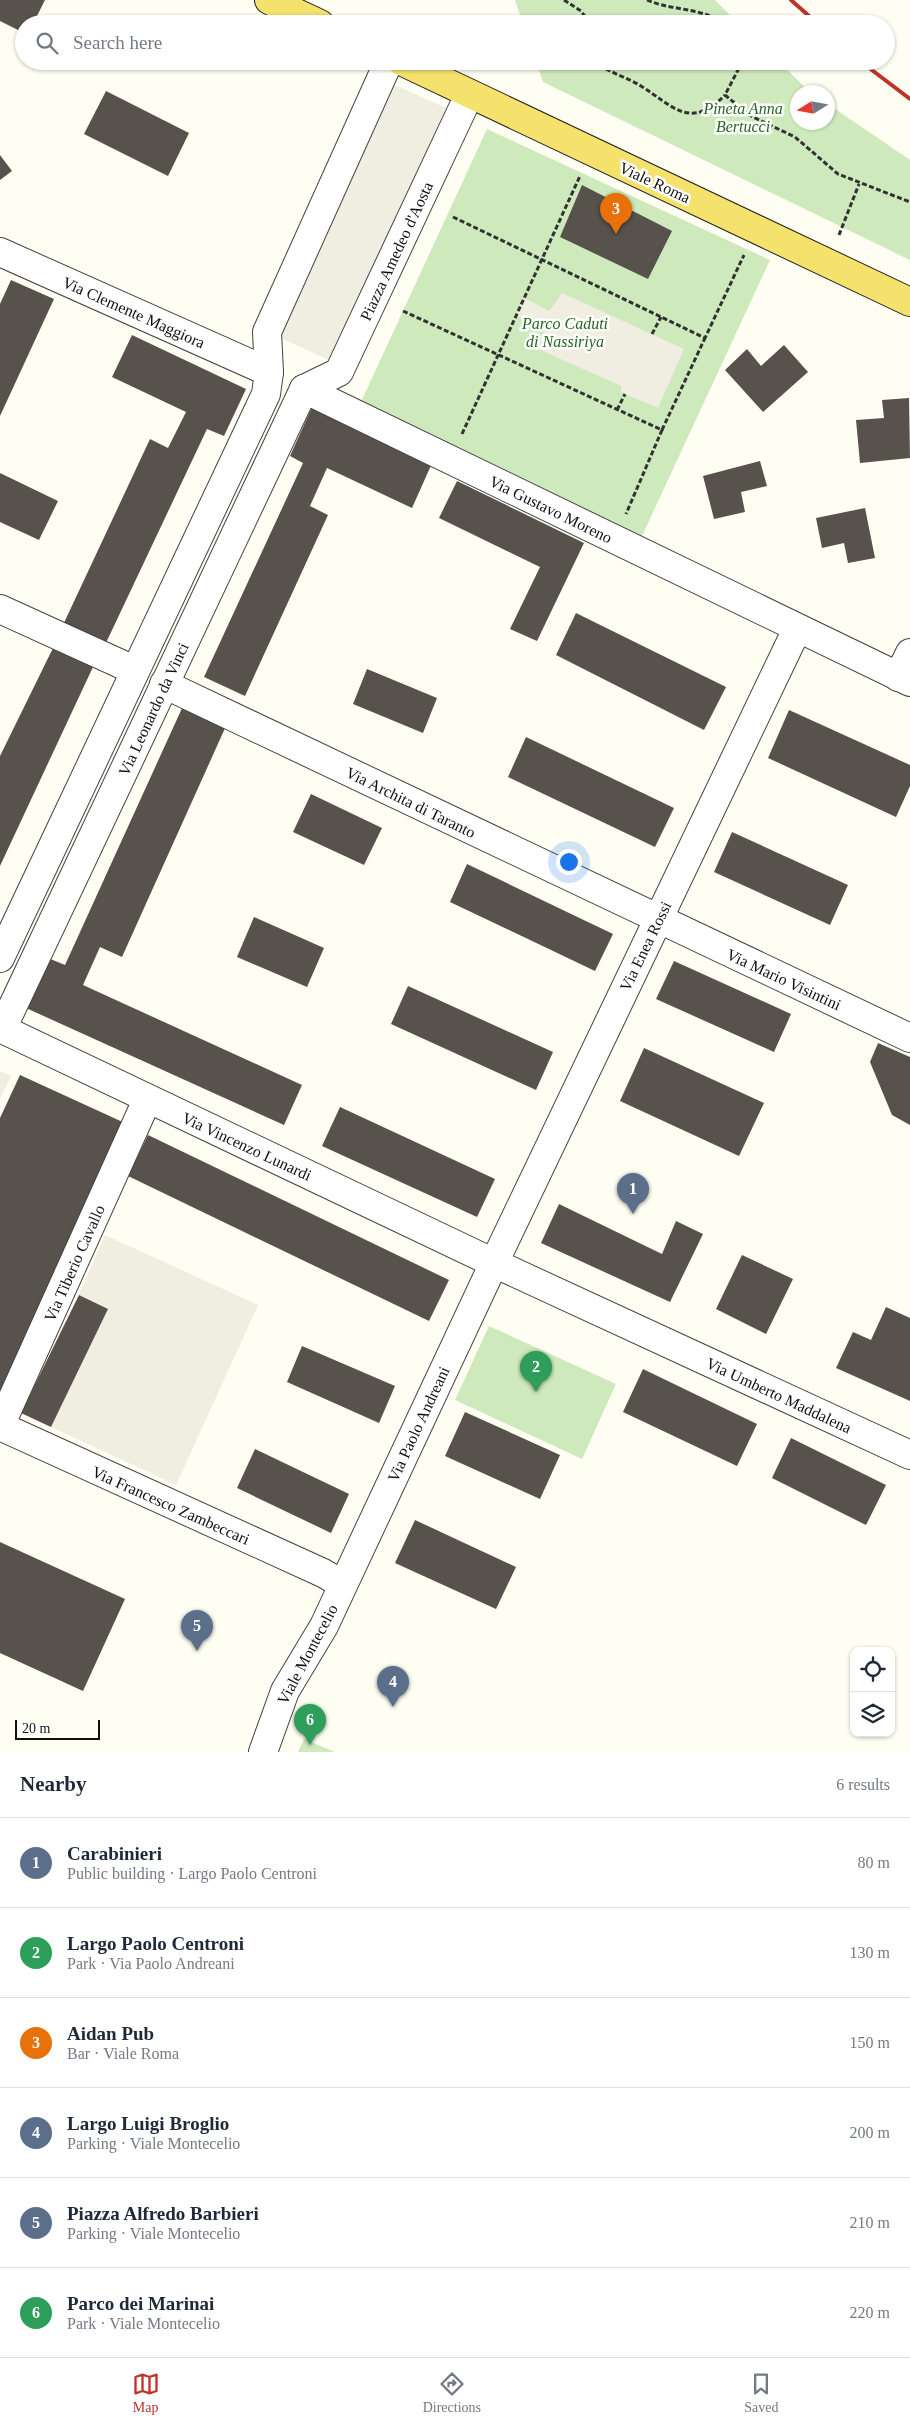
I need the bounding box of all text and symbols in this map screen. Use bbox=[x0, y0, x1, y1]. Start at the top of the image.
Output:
search box bbox=[15, 15, 895, 70]
icon: search bbox=[33, 29, 61, 57]
text: Search here bbox=[73, 32, 162, 53]
north arrow bbox=[790, 85, 835, 130]
park label: Pineta Anna Bertucci bbox=[702, 100, 783, 135]
street label: Viale Roma bbox=[617, 159, 693, 206]
street label: Piazza Amedeo d'Aosta bbox=[357, 179, 436, 323]
pin: 3 bbox=[600, 193, 632, 234]
street label: Via Clemente Maggiora bbox=[60, 273, 207, 352]
park label: Parco Caduti di Nassiriya bbox=[521, 315, 608, 351]
street label: Via Gustavo Moreno bbox=[487, 472, 615, 546]
street label: Via Leonardo da Vinci bbox=[115, 639, 192, 778]
street label: Via Archita di Taranto bbox=[343, 764, 478, 841]
your location bbox=[556, 849, 582, 875]
street label: Via Enea Rossi bbox=[616, 898, 675, 994]
street label: Via Mario Visintini bbox=[724, 946, 844, 1014]
street label: Via Vincenzo Lunardi bbox=[179, 1109, 315, 1184]
pin: 1 bbox=[617, 1173, 649, 1214]
street label: Via Tiberio Cavallo bbox=[41, 1202, 108, 1324]
pin: 2 bbox=[520, 1351, 552, 1392]
street label: Via Umberto Maddalena bbox=[704, 1354, 854, 1437]
street label: Via Paolo Andreani bbox=[384, 1363, 453, 1485]
street label: Via Francesco Zambeccari bbox=[89, 1463, 253, 1548]
street label: Viale Montecelio bbox=[274, 1601, 341, 1707]
pin: 5 bbox=[181, 1610, 213, 1651]
map controls bbox=[850, 1647, 895, 1737]
button: locate bbox=[850, 1647, 895, 1692]
pin: 4 bbox=[377, 1666, 409, 1707]
button: layers bbox=[850, 1692, 895, 1737]
pin: 6 bbox=[294, 1704, 326, 1745]
scale bar bbox=[15, 1717, 100, 1740]
text: 20 m bbox=[22, 1721, 50, 1736]
text: Nearby bbox=[20, 1772, 87, 1796]
text: 6 results bbox=[836, 1776, 890, 1793]
text: Carabinieri bbox=[67, 1843, 162, 1864]
text: 1 bbox=[32, 1854, 40, 1871]
text: 80 m bbox=[858, 1854, 890, 1871]
text: Public building · Largo Paolo Centroni bbox=[67, 1865, 317, 1882]
text: Largo Paolo Centroni bbox=[67, 1933, 244, 1954]
text: 2 bbox=[32, 1944, 40, 1961]
text: 130 m bbox=[850, 1944, 890, 1961]
text: Park · Via Paolo Andreani bbox=[67, 1955, 235, 1972]
text: Aidan Pub bbox=[67, 2023, 154, 2044]
text: 3 bbox=[32, 2034, 40, 2051]
text: 150 m bbox=[850, 2034, 890, 2051]
text: Bar · Viale Roma bbox=[67, 2045, 179, 2062]
text: Largo Luigi Broglio bbox=[67, 2113, 229, 2134]
text: 4 bbox=[32, 2124, 40, 2141]
text: 200 m bbox=[850, 2124, 890, 2141]
text: Parking · Viale Montecelio bbox=[67, 2135, 240, 2152]
text: Piazza Alfredo Barbieri bbox=[67, 2203, 259, 2224]
text: 5 bbox=[32, 2214, 40, 2231]
text: 210 m bbox=[850, 2214, 890, 2231]
text: Parking · Viale Montecelio bbox=[67, 2225, 240, 2242]
text: Parco dei Marinai bbox=[67, 2293, 214, 2314]
text: 6 bbox=[32, 2304, 40, 2321]
text: 220 m bbox=[850, 2304, 890, 2321]
text: Park · Viale Montecelio bbox=[67, 2315, 220, 2332]
tab: Map bbox=[132, 2370, 160, 2416]
tab: Directions bbox=[423, 2370, 481, 2416]
tab: Saved bbox=[744, 2370, 778, 2416]

